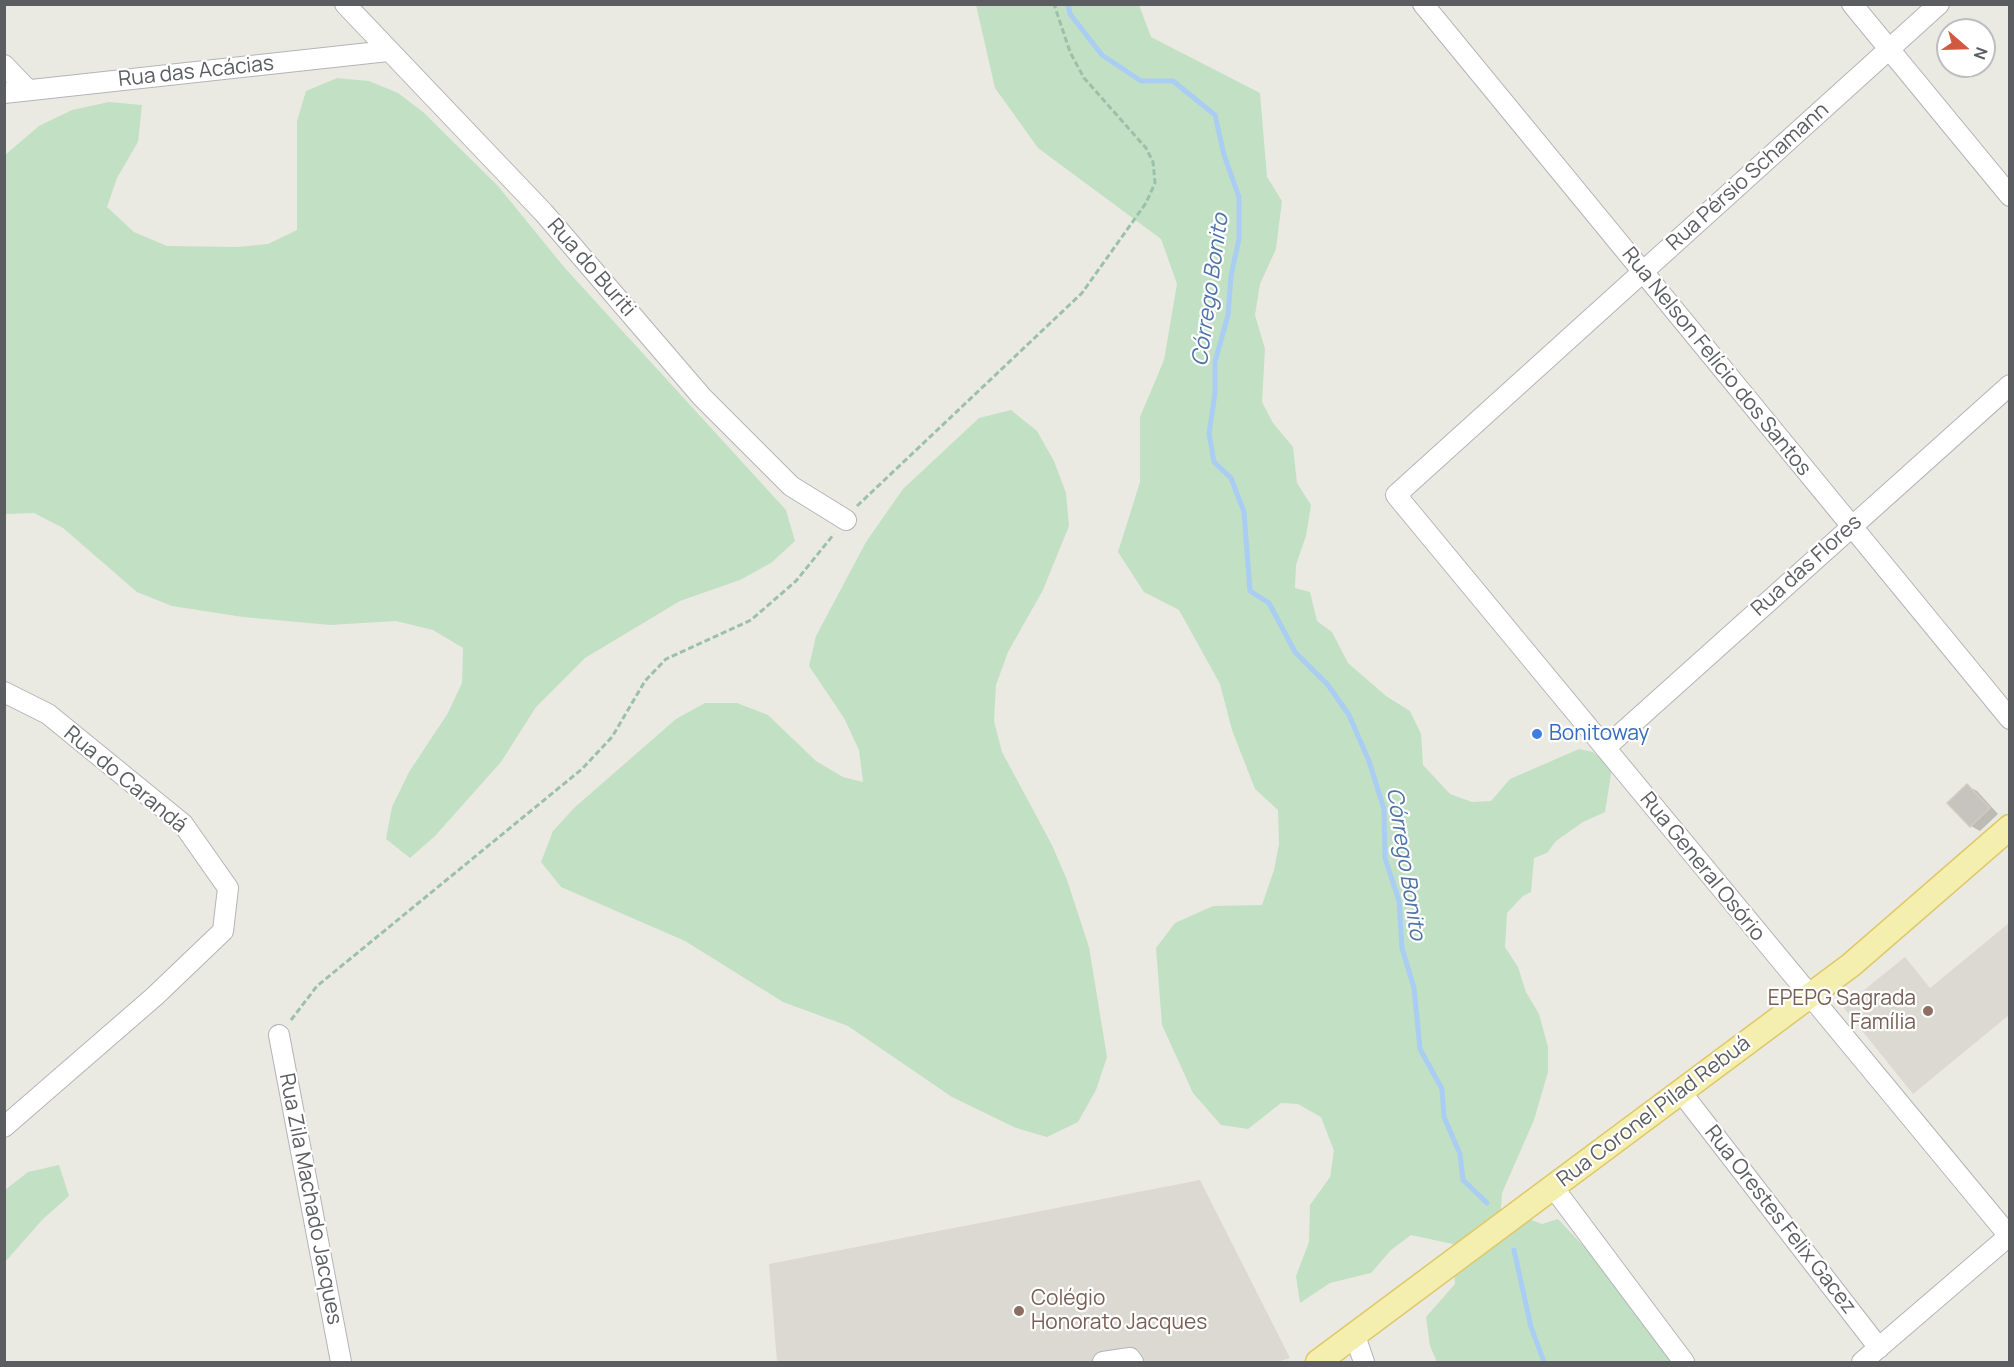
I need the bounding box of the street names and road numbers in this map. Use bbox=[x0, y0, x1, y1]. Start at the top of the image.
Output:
street label: Rua das Acácias bbox=[117, 51, 275, 93]
street label: Rua Pérsio Schamann bbox=[1662, 98, 1834, 256]
street label: Rua do Buriti bbox=[542, 214, 640, 322]
street label: Rua Nelson Felício dos Santos bbox=[1616, 243, 1816, 481]
street label: Rua das Flores bbox=[1747, 510, 1867, 622]
street label: Rua do Carandá bbox=[58, 721, 192, 839]
street label: Rua General Osório bbox=[1634, 787, 1770, 947]
street label: Rua Coronel Pilad Rebuá bbox=[1552, 1031, 1756, 1193]
street label: Rua Zila Machado Jacques bbox=[273, 1071, 347, 1327]
street label: Rua Orestes Felix Gacez bbox=[1699, 1121, 1861, 1319]

